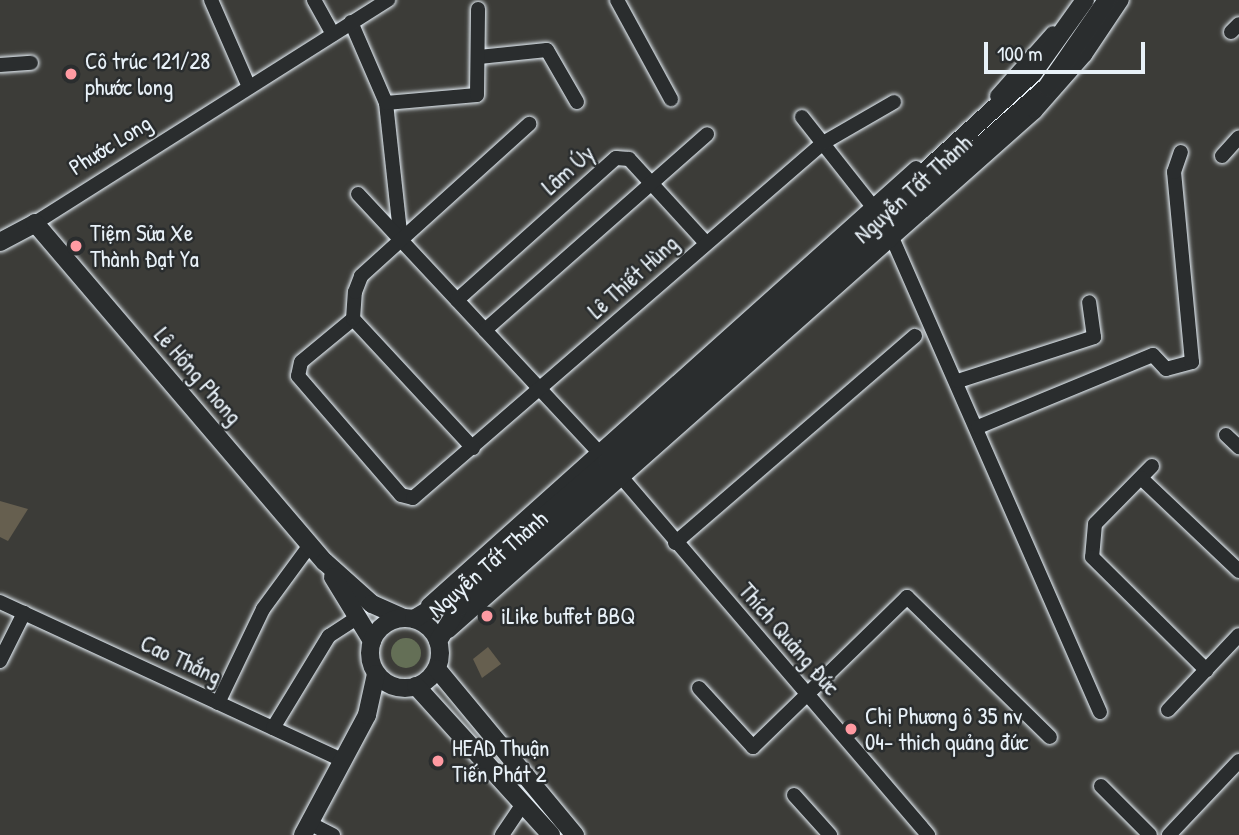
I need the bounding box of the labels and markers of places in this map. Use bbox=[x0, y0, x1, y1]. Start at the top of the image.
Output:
place label: Cô trúc 121/28 phước long bbox=[85, 47, 210, 101]
marker: Cô trúc 121/28 phước long bbox=[63, 66, 79, 82]
place label: Tiệm Sửa Xe Thành Đạt Ya bbox=[90, 219, 199, 273]
marker: Tiệm Sửa Xe Thành Đạt Ya bbox=[68, 238, 84, 254]
place label: iLike buffet BBQ bbox=[501, 602, 635, 630]
marker: iLike buffet BBQ bbox=[479, 608, 495, 624]
place label: Chị Phương ô 35 nv 04- thich quảng đức bbox=[865, 702, 1028, 756]
marker: Chị Phương ô 35 nv 04- thich quảng đức bbox=[843, 721, 859, 737]
place label: HEAD Thuận Tiến Phát 2 bbox=[452, 734, 549, 788]
marker: HEAD Thuận Tiến Phát 2 bbox=[430, 753, 446, 769]

